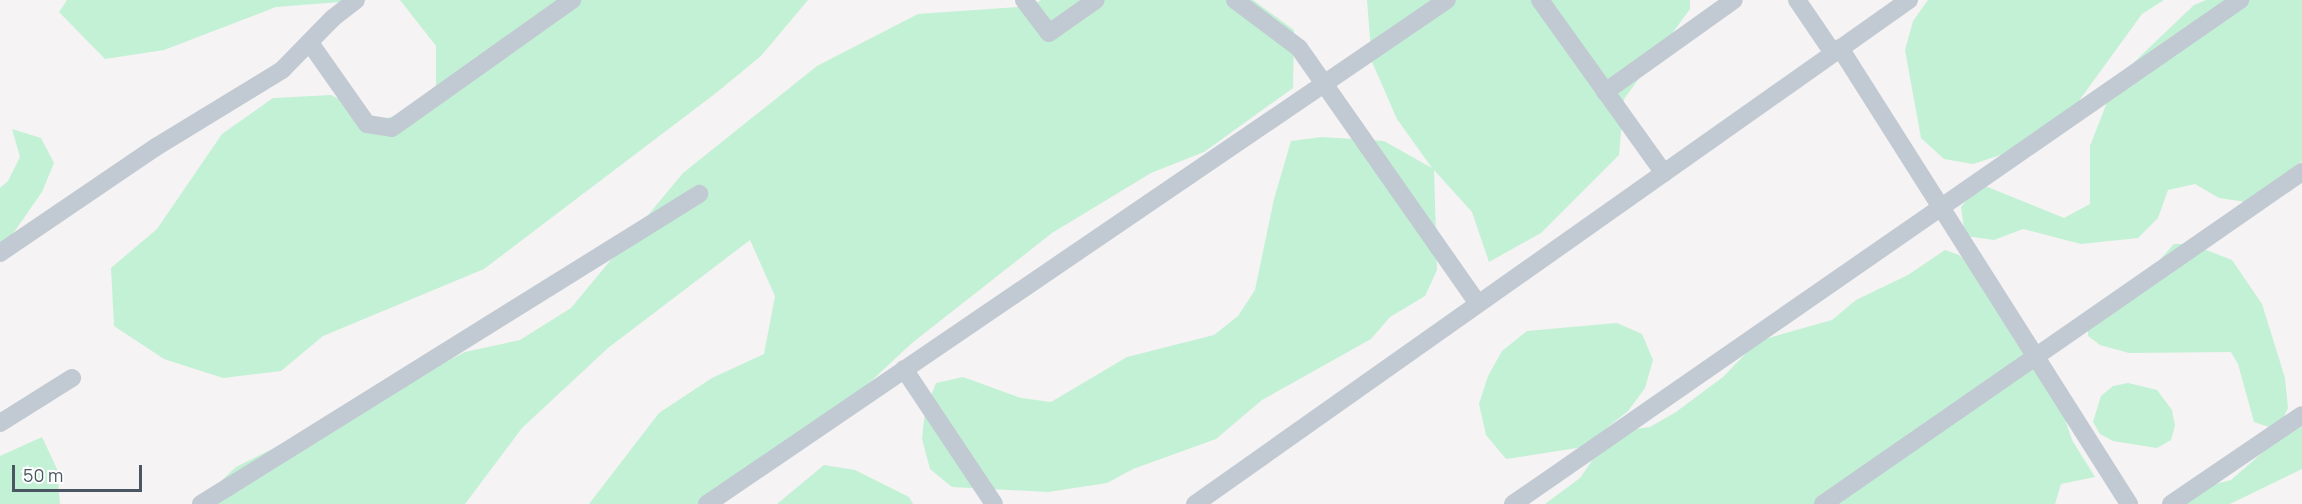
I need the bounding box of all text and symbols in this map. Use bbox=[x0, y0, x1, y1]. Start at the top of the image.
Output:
scale bar bbox=[15, 453, 146, 491]
text: 50 m bbox=[23, 463, 63, 487]

